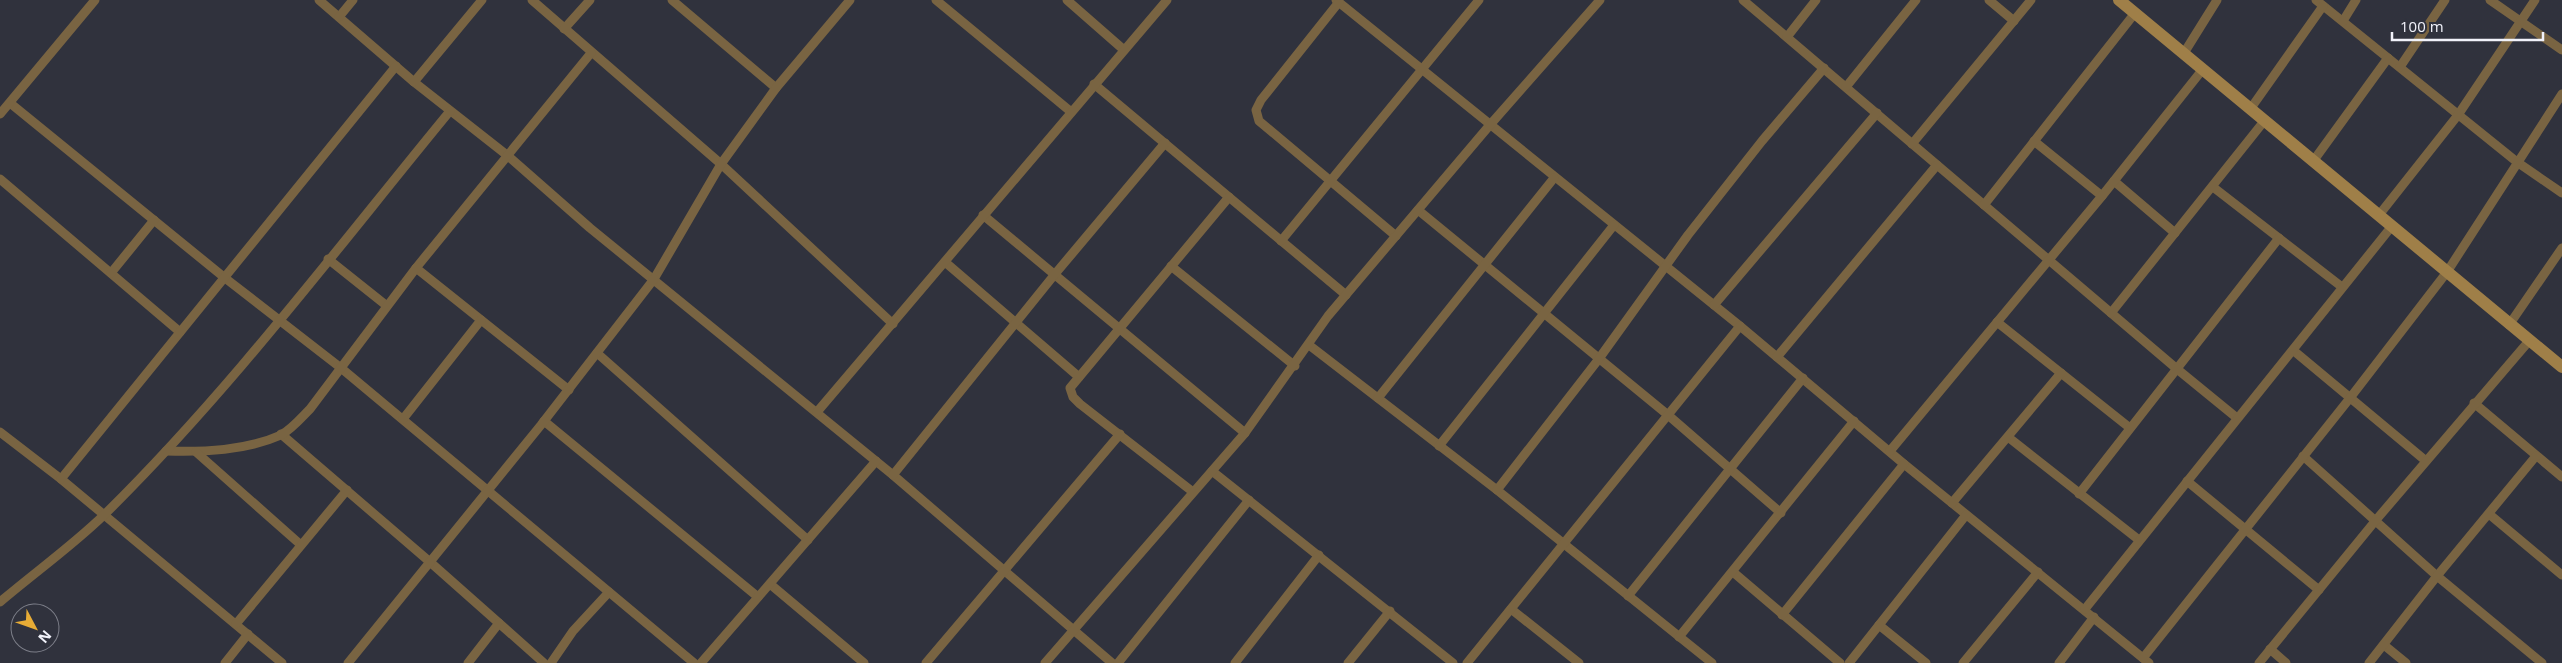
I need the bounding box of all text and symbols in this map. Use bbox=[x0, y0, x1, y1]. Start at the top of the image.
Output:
scale bar bbox=[2392, 10, 2543, 42]
text: 100 m bbox=[2400, 16, 2444, 36]
north arrow bbox=[10, 603, 60, 653]
text: N bbox=[34, 626, 56, 647]

